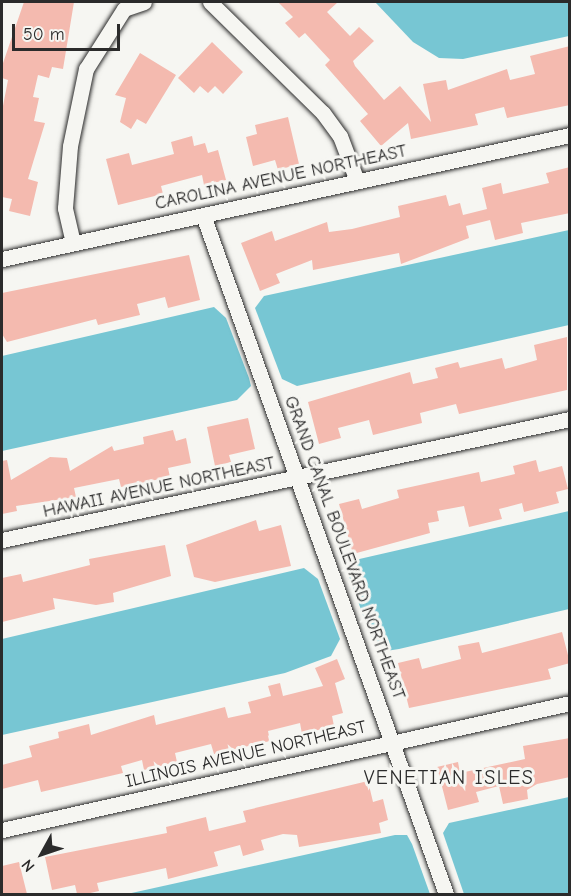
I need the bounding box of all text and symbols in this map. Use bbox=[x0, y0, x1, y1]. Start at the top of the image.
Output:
scale bar bbox=[15, 12, 123, 50]
text: 50 m bbox=[23, 24, 65, 45]
street label: CAROLINA AVENUE NORTHEAST bbox=[153, 141, 409, 215]
street label: GRAND CANAL BOULEVARD NORTHEAST bbox=[279, 393, 409, 703]
street label: HAWAII AVENUE NORTHEAST bbox=[41, 453, 277, 523]
street label: ILLINOIS AVENUE NORTHEAST bbox=[123, 717, 369, 793]
district label: VENETIAN ISLES bbox=[364, 765, 534, 789]
north arrow bbox=[12, 824, 72, 884]
text: N bbox=[18, 856, 38, 875]

